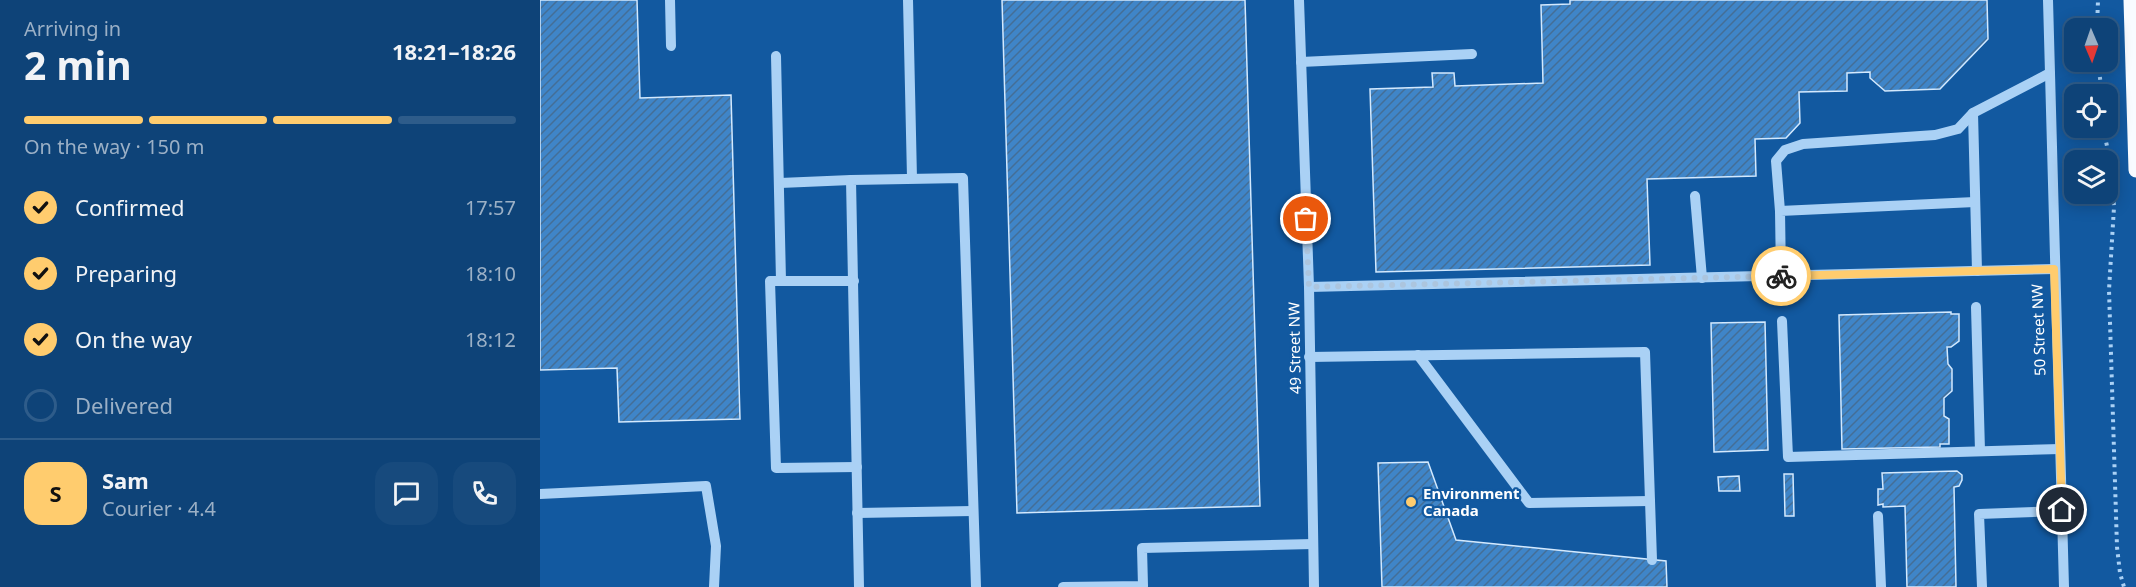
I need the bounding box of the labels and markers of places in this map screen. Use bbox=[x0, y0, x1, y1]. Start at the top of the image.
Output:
pin bbox=[1280, 193, 1331, 244]
place label: Environment Canada bbox=[1423, 483, 1520, 520]
pin bbox=[2036, 484, 2087, 535]
marker: Environment Canada bbox=[1404, 495, 1418, 509]

